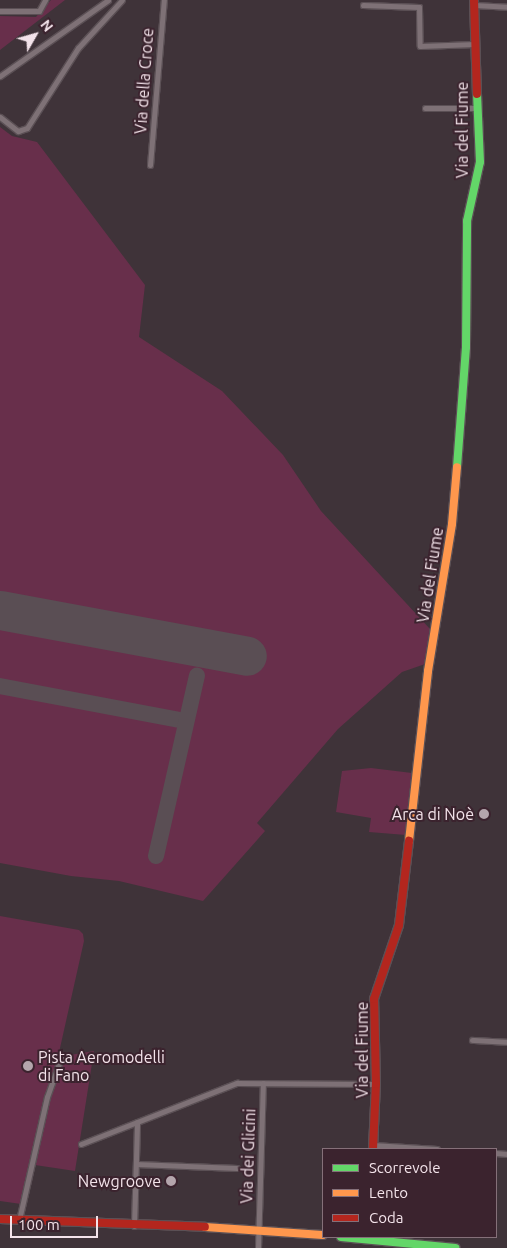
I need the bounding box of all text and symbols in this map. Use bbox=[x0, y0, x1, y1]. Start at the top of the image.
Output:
north arrow bbox=[10, 10, 60, 60]
text: N bbox=[37, 17, 56, 35]
street label: Via della Croce bbox=[131, 27, 157, 135]
street label: Via del Fiume bbox=[452, 82, 472, 178]
street label: Via del Fiume bbox=[413, 526, 447, 624]
place label: Arca di Noè bbox=[392, 804, 474, 824]
marker: Arca di Noè bbox=[478, 808, 490, 820]
street label: Via del Fiume bbox=[352, 1002, 372, 1098]
place label: Pista Aeromodelli di Fano bbox=[38, 1047, 165, 1085]
marker: Pista Aeromodelli di Fano bbox=[22, 1060, 34, 1072]
street label: Via dei Glicini bbox=[237, 1108, 259, 1204]
legend bbox=[322, 1148, 497, 1238]
text: Scorrevole bbox=[369, 1159, 440, 1176]
place label: Newgroove bbox=[78, 1171, 161, 1191]
marker: Newgroove bbox=[165, 1175, 177, 1187]
text: Lento bbox=[369, 1184, 408, 1201]
scale bar bbox=[12, 1206, 100, 1238]
text: Coda bbox=[369, 1209, 403, 1226]
text: 100 m bbox=[18, 1216, 60, 1233]

